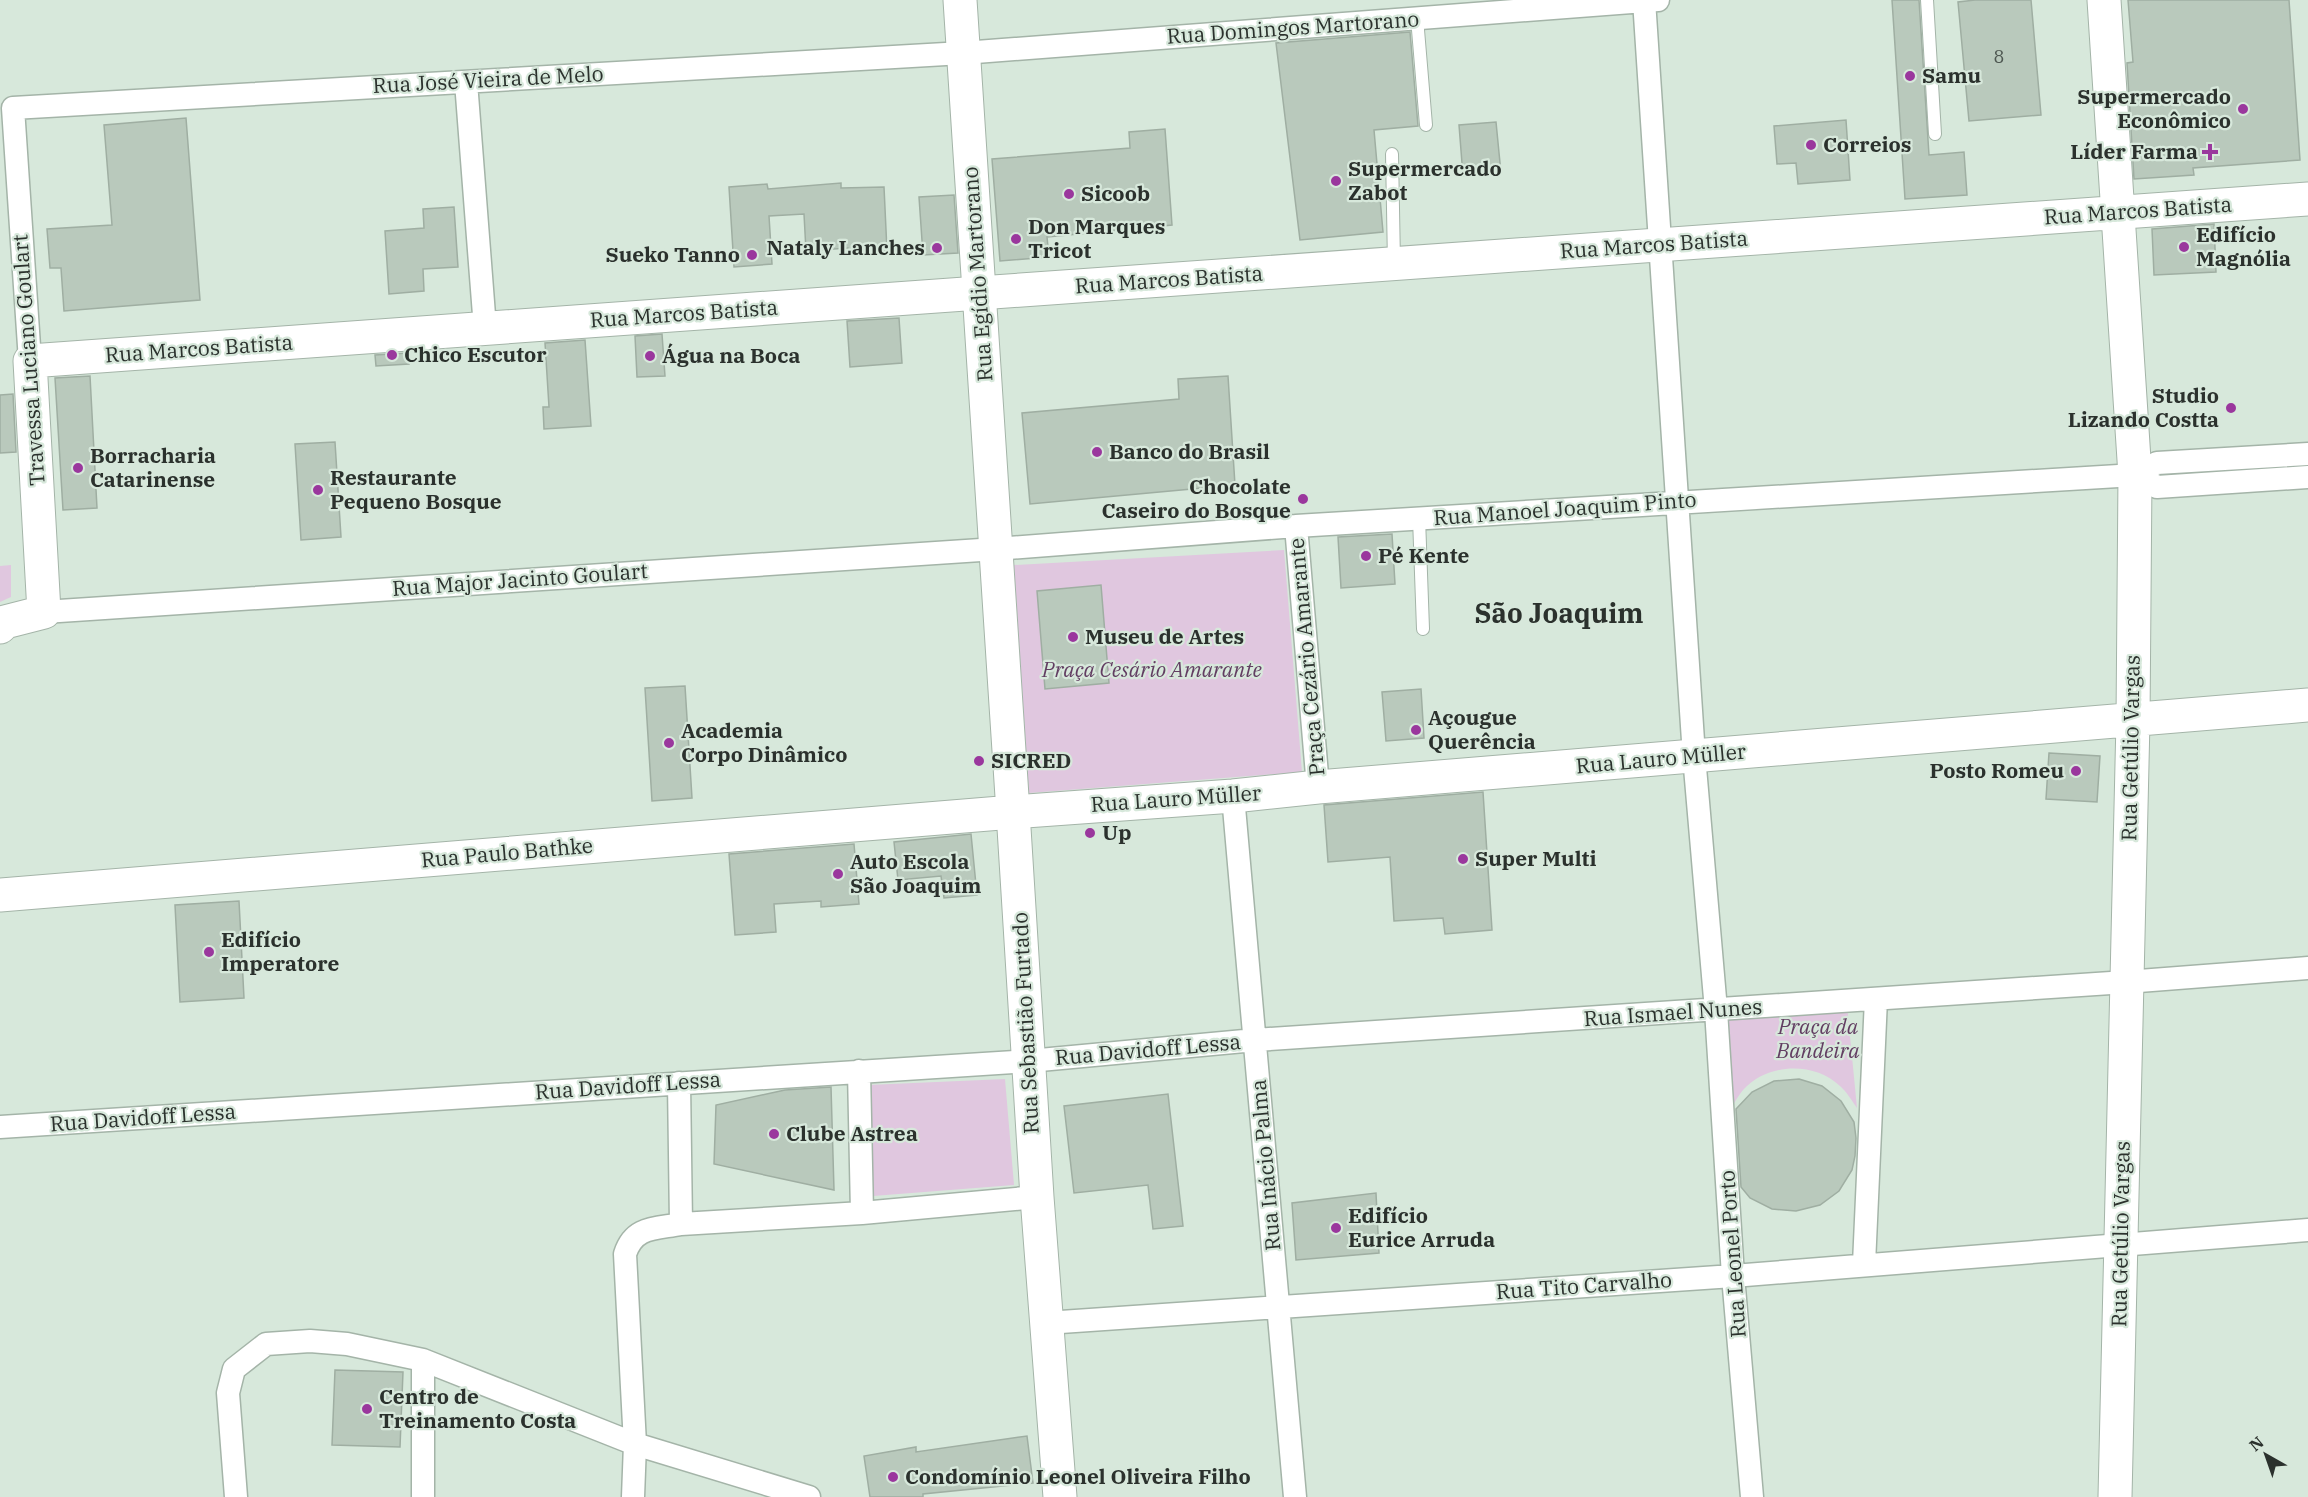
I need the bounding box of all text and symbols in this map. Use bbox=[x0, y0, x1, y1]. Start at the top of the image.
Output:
street label: Rua Domingos Martorano bbox=[1166, 4, 1420, 50]
house number: 8 bbox=[1994, 45, 2004, 68]
street label: Rua José Vieira de Melo bbox=[372, 59, 604, 99]
place label: Samu bbox=[1922, 61, 1982, 89]
marker: Samu bbox=[1903, 69, 1917, 83]
place label: Supermercado Econômico bbox=[2077, 82, 2231, 134]
marker: Supermercado Econômico bbox=[2236, 102, 2250, 116]
place label: Correios bbox=[1823, 130, 1912, 158]
place label: Líder Farma bbox=[2070, 137, 2198, 165]
marker: Correios bbox=[1804, 138, 1818, 152]
marker: Líder Farma bbox=[2203, 145, 2217, 159]
place label: Supermercado Zabot bbox=[1348, 154, 1502, 206]
street label: Rua Egídio Martorano bbox=[956, 166, 998, 382]
marker: Supermercado Zabot bbox=[1329, 174, 1343, 188]
place label: Sicoob bbox=[1081, 179, 1150, 207]
marker: Sicoob bbox=[1062, 187, 1076, 201]
street label: Rua Marcos Batista bbox=[2043, 189, 2233, 231]
place label: Don Marques Tricot bbox=[1028, 212, 1165, 264]
place label: Edifício Magnólia bbox=[2196, 220, 2291, 272]
street label: Rua Marcos Batista bbox=[1559, 223, 1749, 265]
marker: Don Marques Tricot bbox=[1009, 232, 1023, 246]
street label: Travessa Luciano Goulart bbox=[5, 233, 51, 487]
place label: Nataly Lanches bbox=[766, 233, 925, 261]
place label: Sueko Tanno bbox=[605, 240, 740, 268]
marker: Edifício Magnólia bbox=[2177, 240, 2191, 254]
marker: Nataly Lanches bbox=[930, 241, 944, 255]
marker: Sueko Tanno bbox=[745, 248, 759, 262]
street label: Rua Marcos Batista bbox=[1074, 258, 1264, 300]
street label: Rua Marcos Batista bbox=[589, 292, 779, 334]
street label: Rua Marcos Batista bbox=[104, 327, 294, 369]
place label: Chico Escutor bbox=[404, 340, 547, 368]
place label: Água na Boca bbox=[662, 341, 800, 369]
marker: Chico Escutor bbox=[385, 348, 399, 362]
marker: Água na Boca bbox=[643, 349, 657, 363]
place label: Studio Lizando Costta bbox=[2068, 381, 2219, 433]
marker: Studio Lizando Costta bbox=[2224, 401, 2238, 415]
place label: Banco do Brasil bbox=[1109, 437, 1270, 465]
place label: Borracharia Catarinense bbox=[90, 441, 216, 493]
marker: Banco do Brasil bbox=[1090, 445, 1104, 459]
marker: Borracharia Catarinense bbox=[71, 461, 85, 475]
place label: Restaurante Pequeno Bosque bbox=[330, 463, 502, 515]
place label: Chocolate Caseiro do Bosque bbox=[1102, 472, 1291, 524]
marker: Restaurante Pequeno Bosque bbox=[311, 483, 325, 497]
street label: Rua Manoel Joaquim Pinto bbox=[1433, 485, 1697, 531]
marker: Chocolate Caseiro do Bosque bbox=[1296, 492, 1310, 506]
street label: Praça Cezário Amarante bbox=[1282, 537, 1330, 777]
place label: Pé Kente bbox=[1378, 541, 1470, 569]
marker: Pé Kente bbox=[1359, 549, 1373, 563]
street label: Rua Major Jacinto Goulart bbox=[391, 556, 649, 602]
district label: São Joaquim bbox=[1474, 595, 1644, 630]
place label: Museu de Artes bbox=[1085, 622, 1244, 650]
marker: Museu de Artes bbox=[1066, 630, 1080, 644]
park label: Praça Cesário Amarante bbox=[1041, 655, 1263, 683]
street label: Rua Getúlio Vargas bbox=[2114, 655, 2146, 841]
place label: Açougue Querência bbox=[1428, 703, 1536, 755]
place label: Academia Corpo Dinâmico bbox=[681, 716, 847, 768]
marker: Açougue Querência bbox=[1409, 723, 1423, 737]
marker: Academia Corpo Dinâmico bbox=[662, 736, 676, 750]
street label: Rua Lauro Müller bbox=[1575, 737, 1748, 779]
place label: SICRED bbox=[991, 746, 1071, 774]
marker: SICRED bbox=[972, 754, 986, 768]
place label: Posto Romeu bbox=[1930, 756, 2064, 784]
marker: Posto Romeu bbox=[2069, 764, 2083, 778]
street label: Rua Lauro Müller bbox=[1090, 778, 1263, 818]
place label: Up bbox=[1102, 818, 1131, 846]
marker: Up bbox=[1083, 826, 1097, 840]
street label: Rua Paulo Bathke bbox=[420, 831, 594, 873]
place label: Super Multi bbox=[1475, 844, 1597, 872]
place label: Auto Escola São Joaquim bbox=[850, 847, 981, 899]
marker: Super Multi bbox=[1456, 852, 1470, 866]
marker: Auto Escola São Joaquim bbox=[831, 867, 845, 881]
street label: Rua Sebastião Furtado bbox=[1005, 911, 1045, 1135]
place label: Edifício Imperatore bbox=[221, 925, 339, 977]
marker: Edifício Imperatore bbox=[202, 945, 216, 959]
street label: Rua Ismael Nunes bbox=[1583, 992, 1763, 1032]
park label: Praça da Bandeira bbox=[1775, 1012, 1860, 1064]
street label: Rua Davidoff Lessa bbox=[1054, 1027, 1242, 1071]
street label: Rua Davidoff Lessa bbox=[534, 1065, 722, 1105]
street label: Rua Inácio Palma bbox=[1244, 1078, 1286, 1252]
street label: Rua Davidoff Lessa bbox=[49, 1097, 237, 1137]
place label: Clube Astrea bbox=[786, 1119, 918, 1147]
marker: Clube Astrea bbox=[767, 1127, 781, 1141]
street label: Rua Getúlio Vargas bbox=[2104, 1141, 2136, 1327]
street label: Rua Leonel Porto bbox=[1712, 1169, 1752, 1339]
place label: Edifício Eurice Arruda bbox=[1348, 1201, 1495, 1253]
marker: Edifício Eurice Arruda bbox=[1329, 1221, 1343, 1235]
street label: Rua Tito Carvalho bbox=[1495, 1265, 1673, 1305]
place label: Centro de Treinamento Costa bbox=[379, 1382, 576, 1434]
marker: Centro de Treinamento Costa bbox=[360, 1402, 374, 1416]
north arrow bbox=[2236, 1425, 2296, 1485]
text: N bbox=[2245, 1432, 2268, 1455]
place label: Condomínio Leonel Oliveira Filho bbox=[905, 1462, 1251, 1490]
marker: Condomínio Leonel Oliveira Filho bbox=[886, 1470, 900, 1484]

